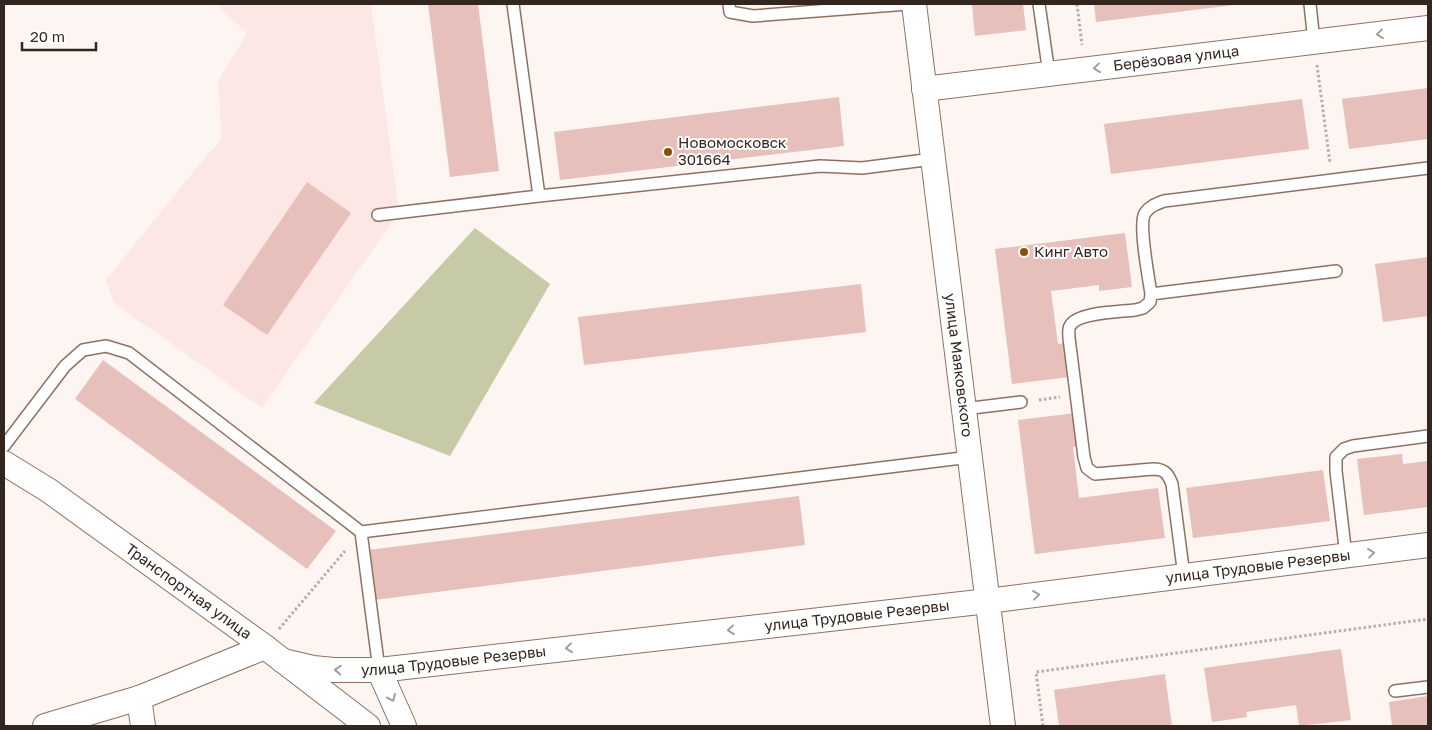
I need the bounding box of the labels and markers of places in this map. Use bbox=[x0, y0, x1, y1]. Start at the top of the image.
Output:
place label: Новомосковск 301664 bbox=[678, 133, 787, 168]
marker: Новомосковск 301664 bbox=[662, 146, 674, 158]
place label: Кинг Авто bbox=[1034, 242, 1108, 260]
marker: Кинг Авто bbox=[1018, 246, 1030, 258]

